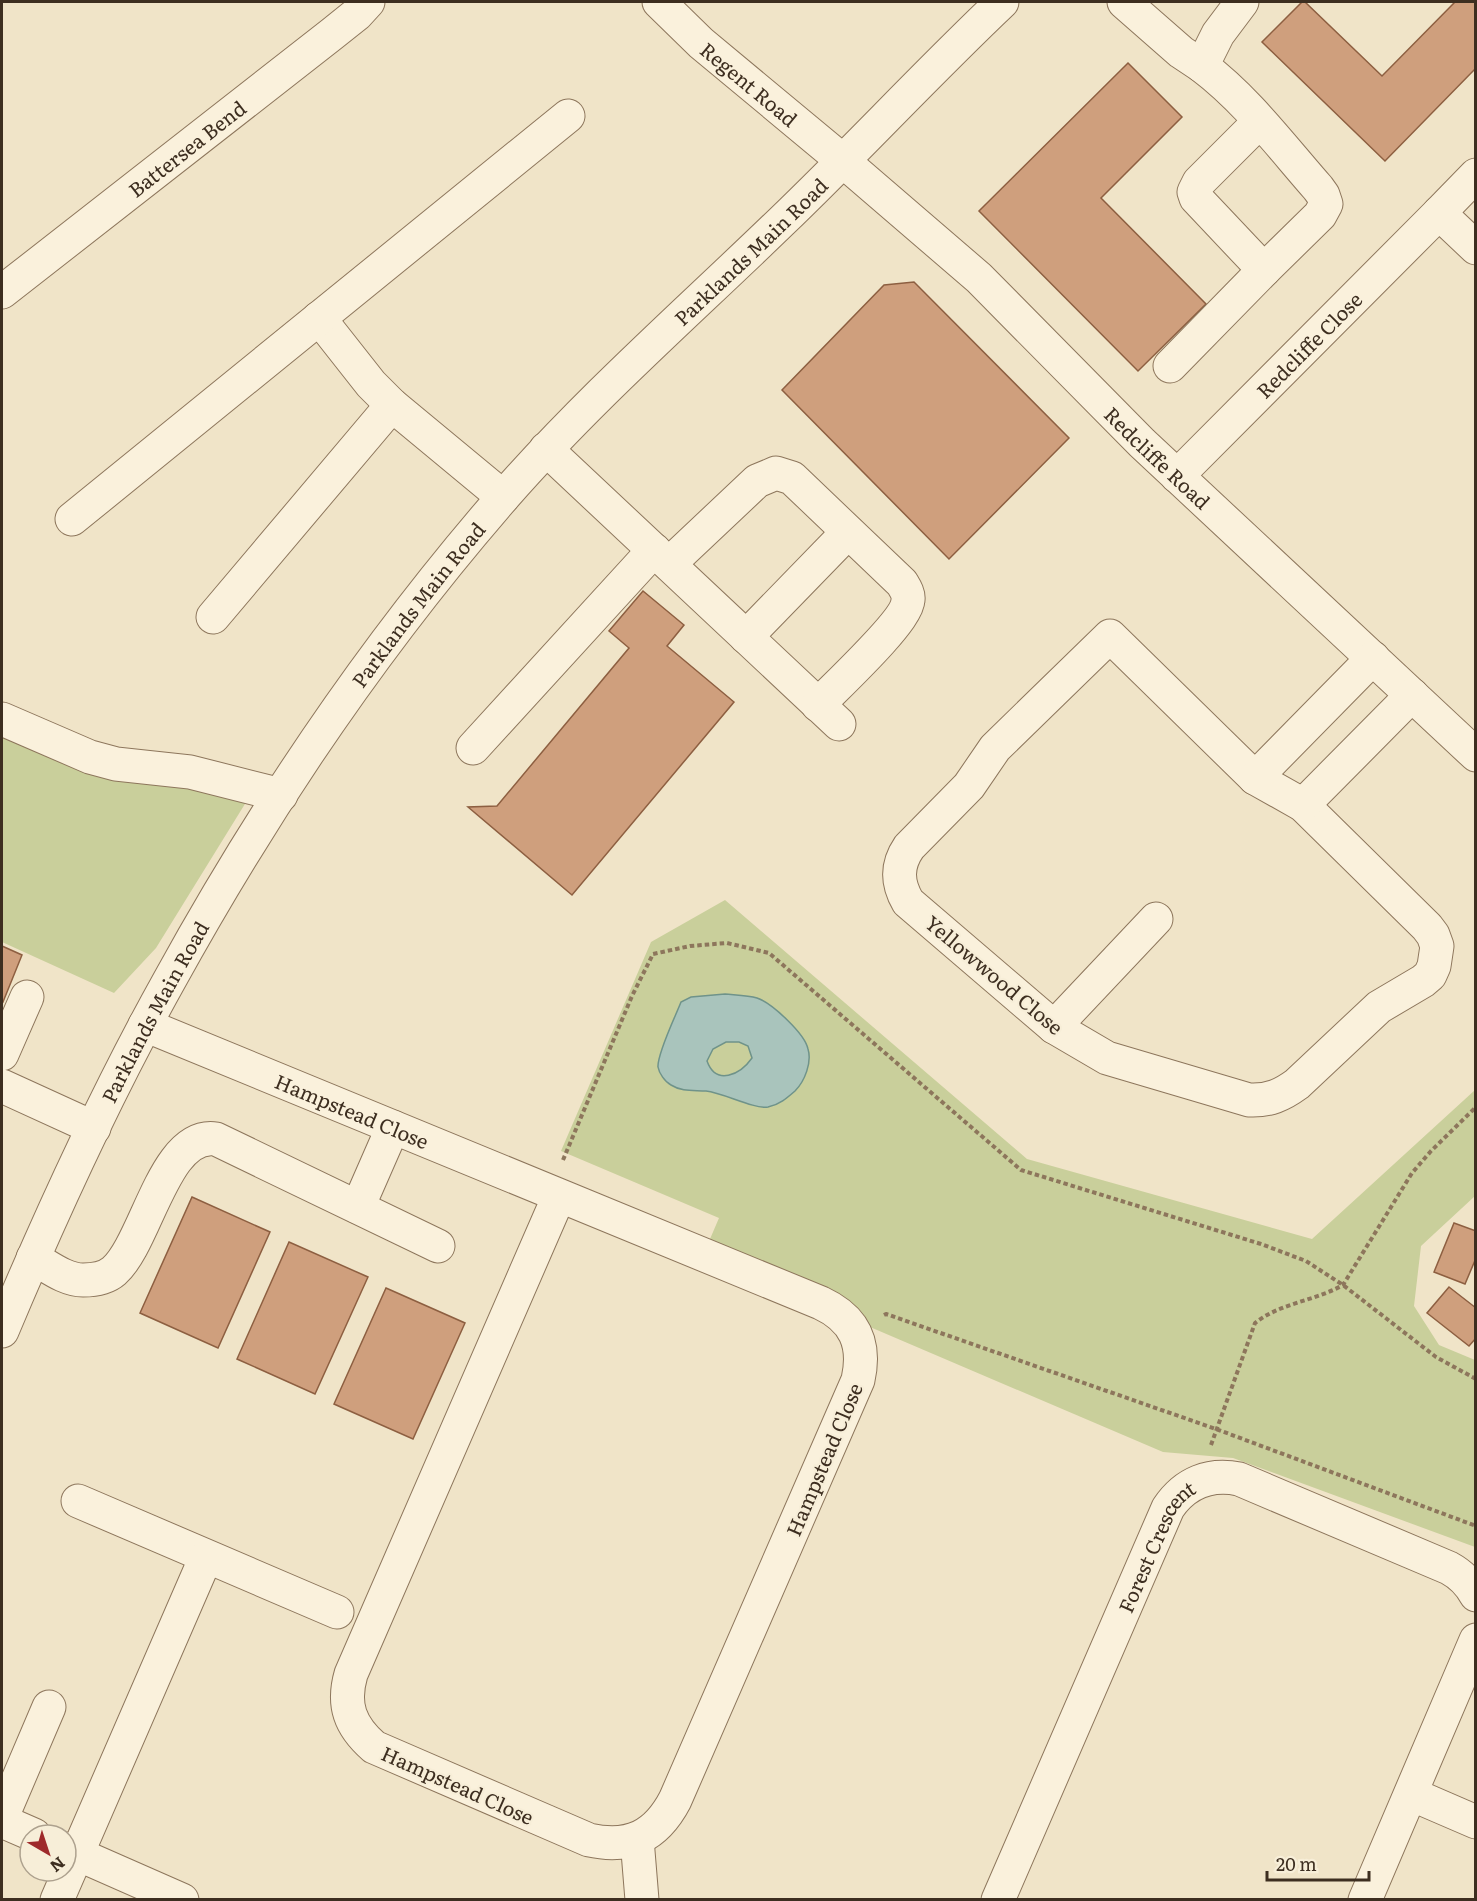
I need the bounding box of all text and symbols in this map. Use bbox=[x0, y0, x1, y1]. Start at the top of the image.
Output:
street label: Regent Road bbox=[695, 34, 805, 133]
street label: Battersea Bend bbox=[121, 92, 252, 203]
street label: Parklands Main Road bbox=[667, 170, 834, 332]
street label: Redcliffe Close bbox=[1249, 284, 1368, 404]
street label: Redcliffe Road bbox=[1098, 399, 1218, 515]
street label: Parklands Main Road bbox=[343, 515, 491, 693]
street label: Yellowwood Close bbox=[919, 907, 1071, 1041]
street label: Parklands Main Road bbox=[93, 915, 215, 1107]
street label: Hampstead Close bbox=[271, 1065, 434, 1155]
street label: Hampstead Close bbox=[777, 1378, 869, 1540]
street label: Forest Crescent bbox=[1109, 1472, 1201, 1617]
street label: Hampstead Close bbox=[377, 1737, 539, 1831]
north arrow bbox=[18, 1823, 78, 1883]
scale bar bbox=[1267, 1844, 1369, 1882]
text: 20 m bbox=[1276, 1850, 1317, 1877]
text: N bbox=[45, 1852, 71, 1879]

